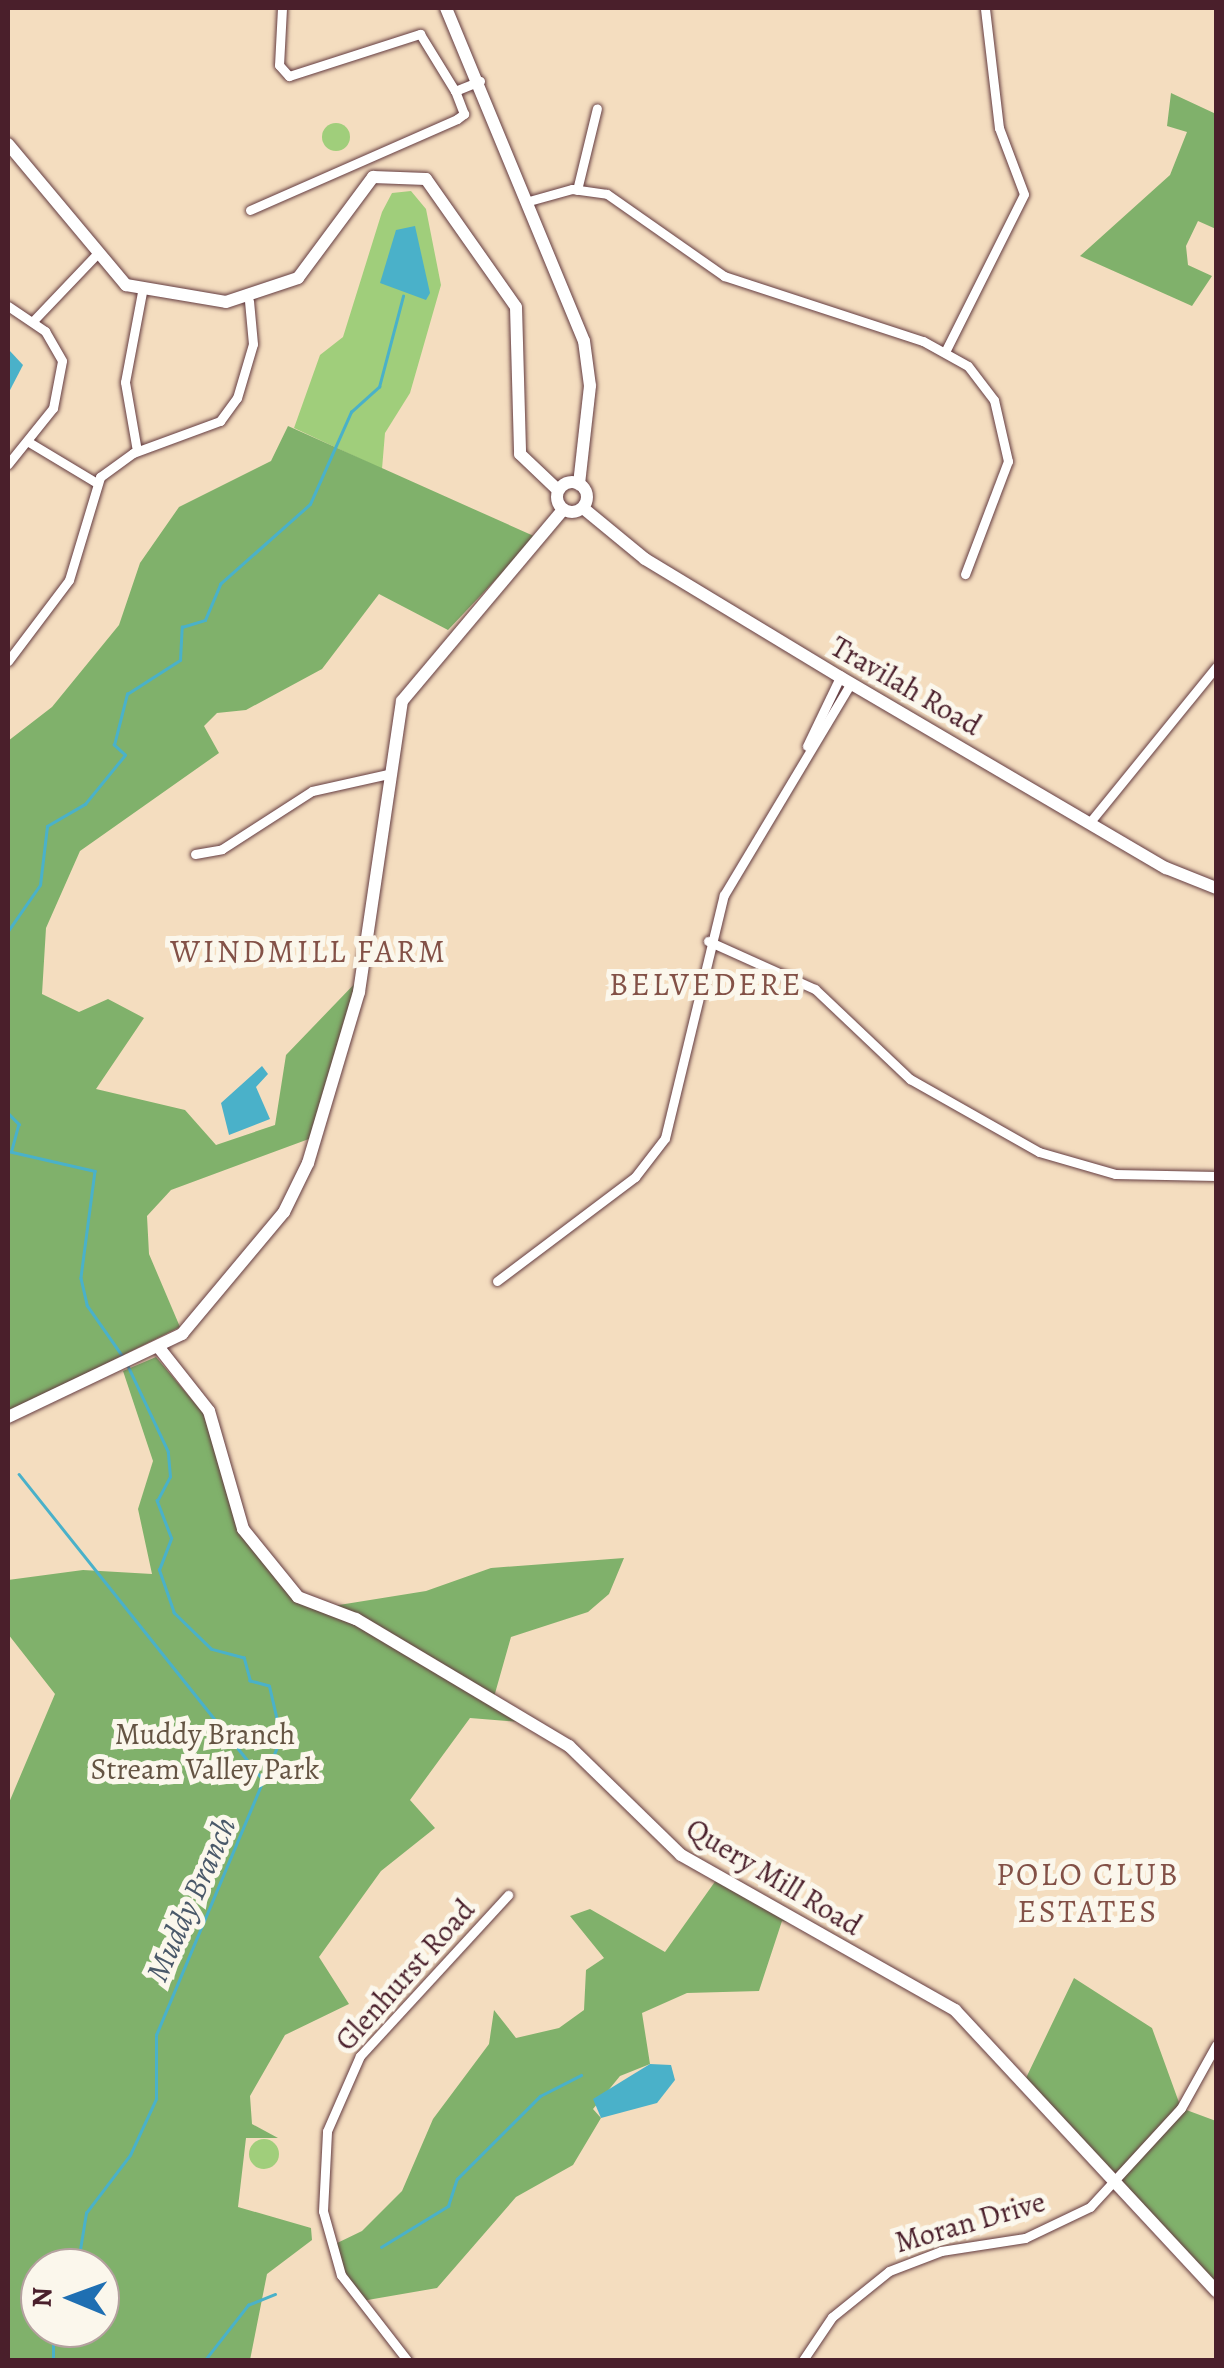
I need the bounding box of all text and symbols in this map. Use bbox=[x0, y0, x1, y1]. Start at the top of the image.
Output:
street label: Travilah Road bbox=[824, 629, 988, 743]
district label: WINDMILL FARM bbox=[170, 932, 448, 970]
district label: BELVEDERE bbox=[609, 965, 803, 1003]
park label: Muddy Branch Stream Valley Park bbox=[91, 1716, 319, 1786]
street label: Query Mill Road bbox=[680, 1810, 868, 1944]
water label: Muddy Branch bbox=[138, 1811, 244, 1987]
district label: POLO CLUB ESTATES bbox=[996, 1856, 1180, 1931]
street label: Glenhurst Road bbox=[328, 1892, 482, 2058]
street label: Moran Drive bbox=[891, 2183, 1049, 2261]
north arrow bbox=[20, 2248, 120, 2348]
text: N bbox=[23, 2287, 61, 2308]

